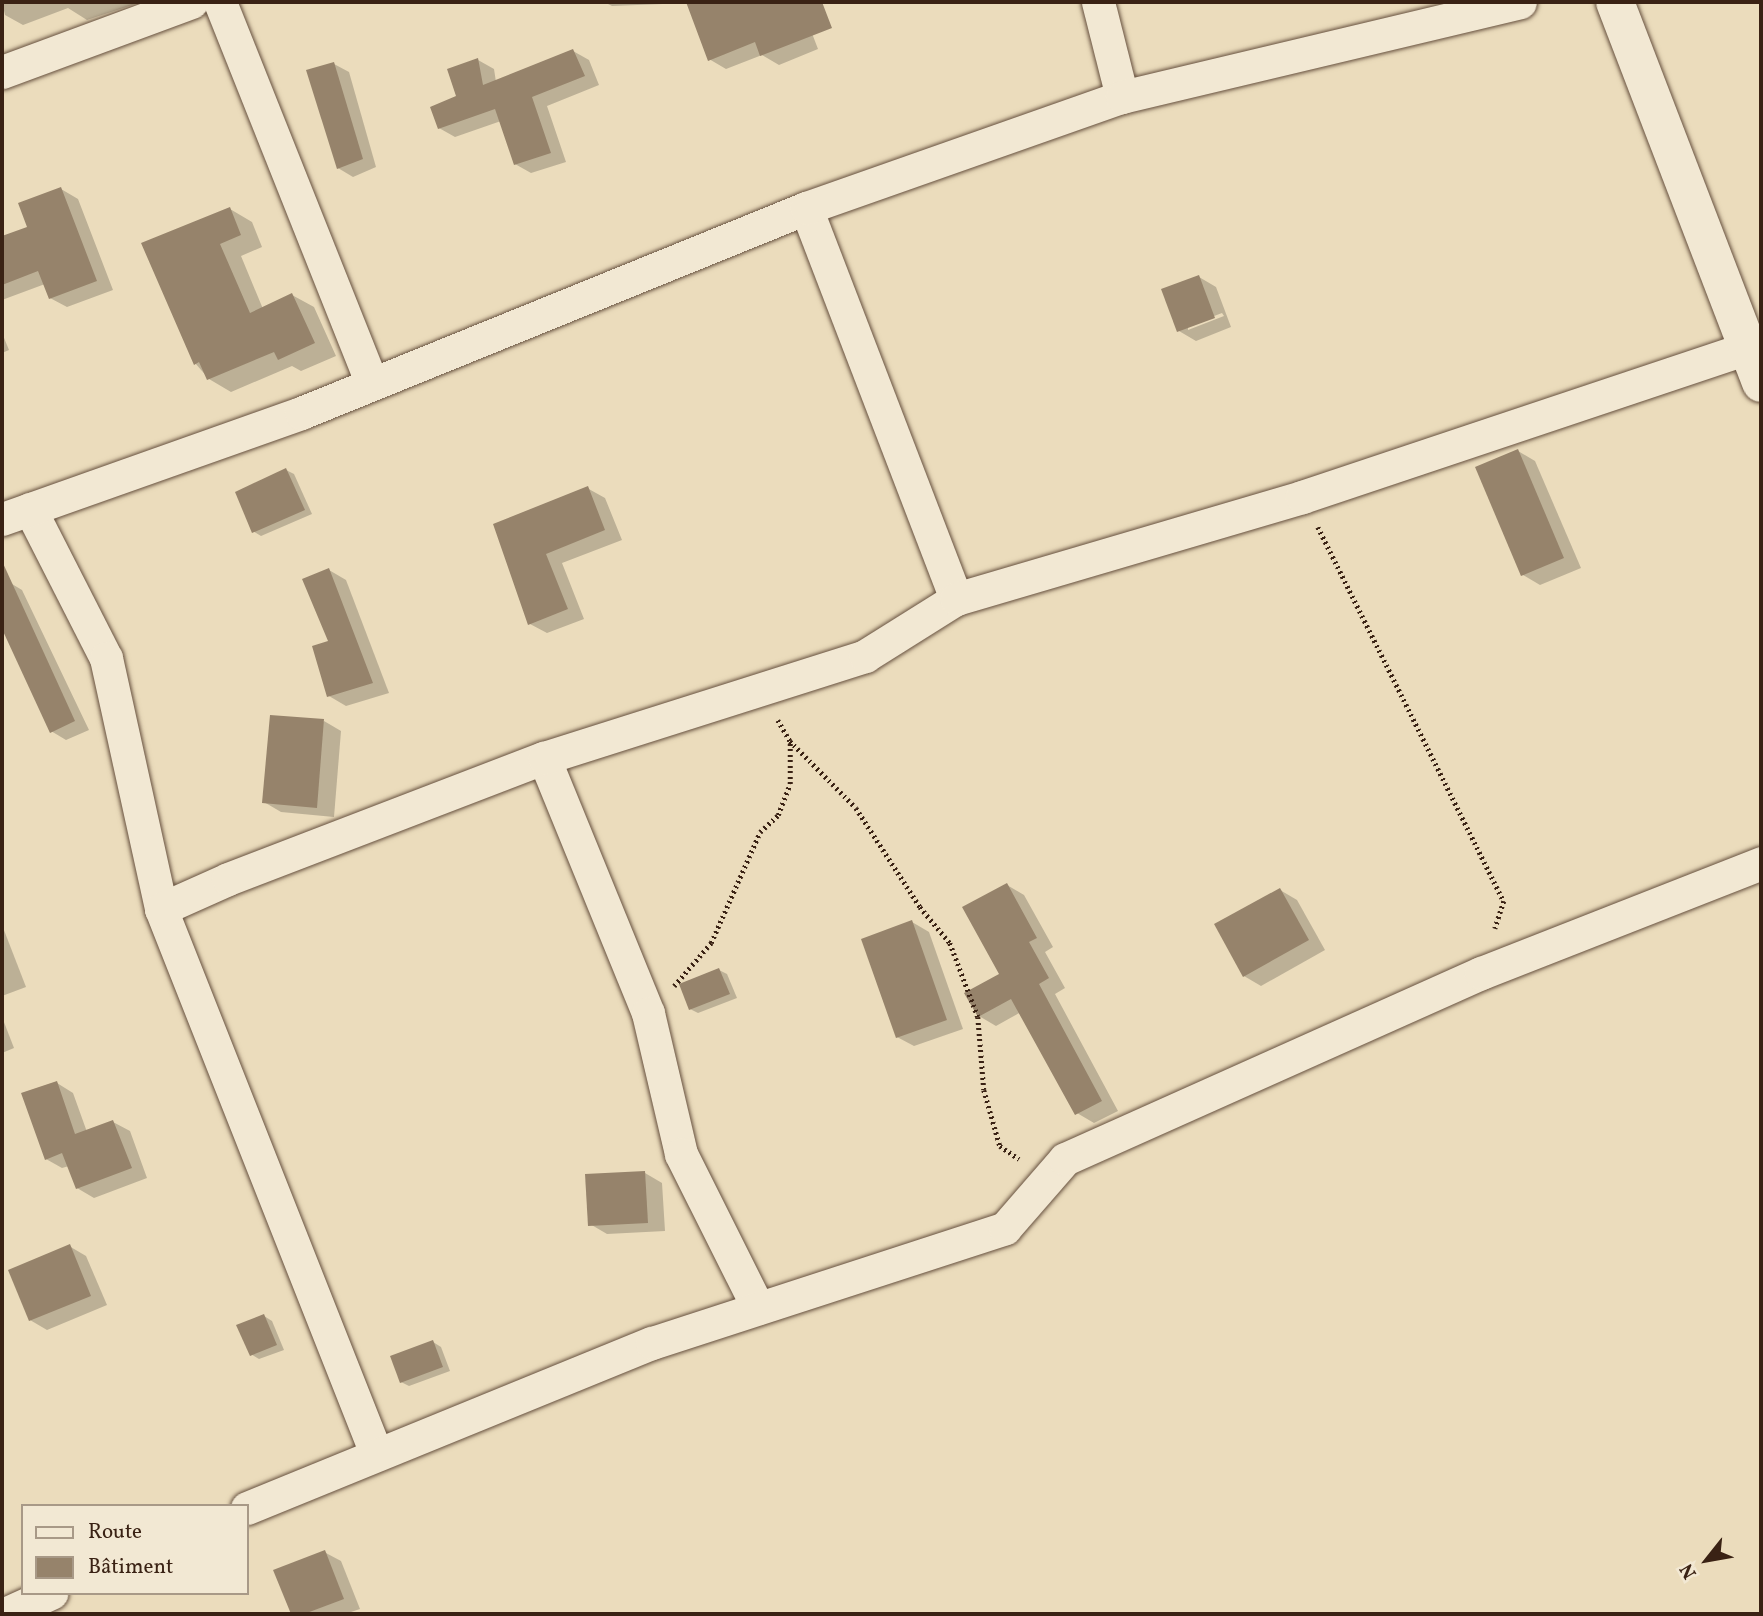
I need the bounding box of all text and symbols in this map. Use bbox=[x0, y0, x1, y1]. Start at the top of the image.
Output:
legend bbox=[21, 1504, 248, 1595]
text: Route bbox=[88, 1518, 142, 1547]
north arrow bbox=[1672, 1525, 1742, 1595]
text: Bâtiment bbox=[88, 1553, 173, 1582]
text: N bbox=[1674, 1558, 1704, 1583]

